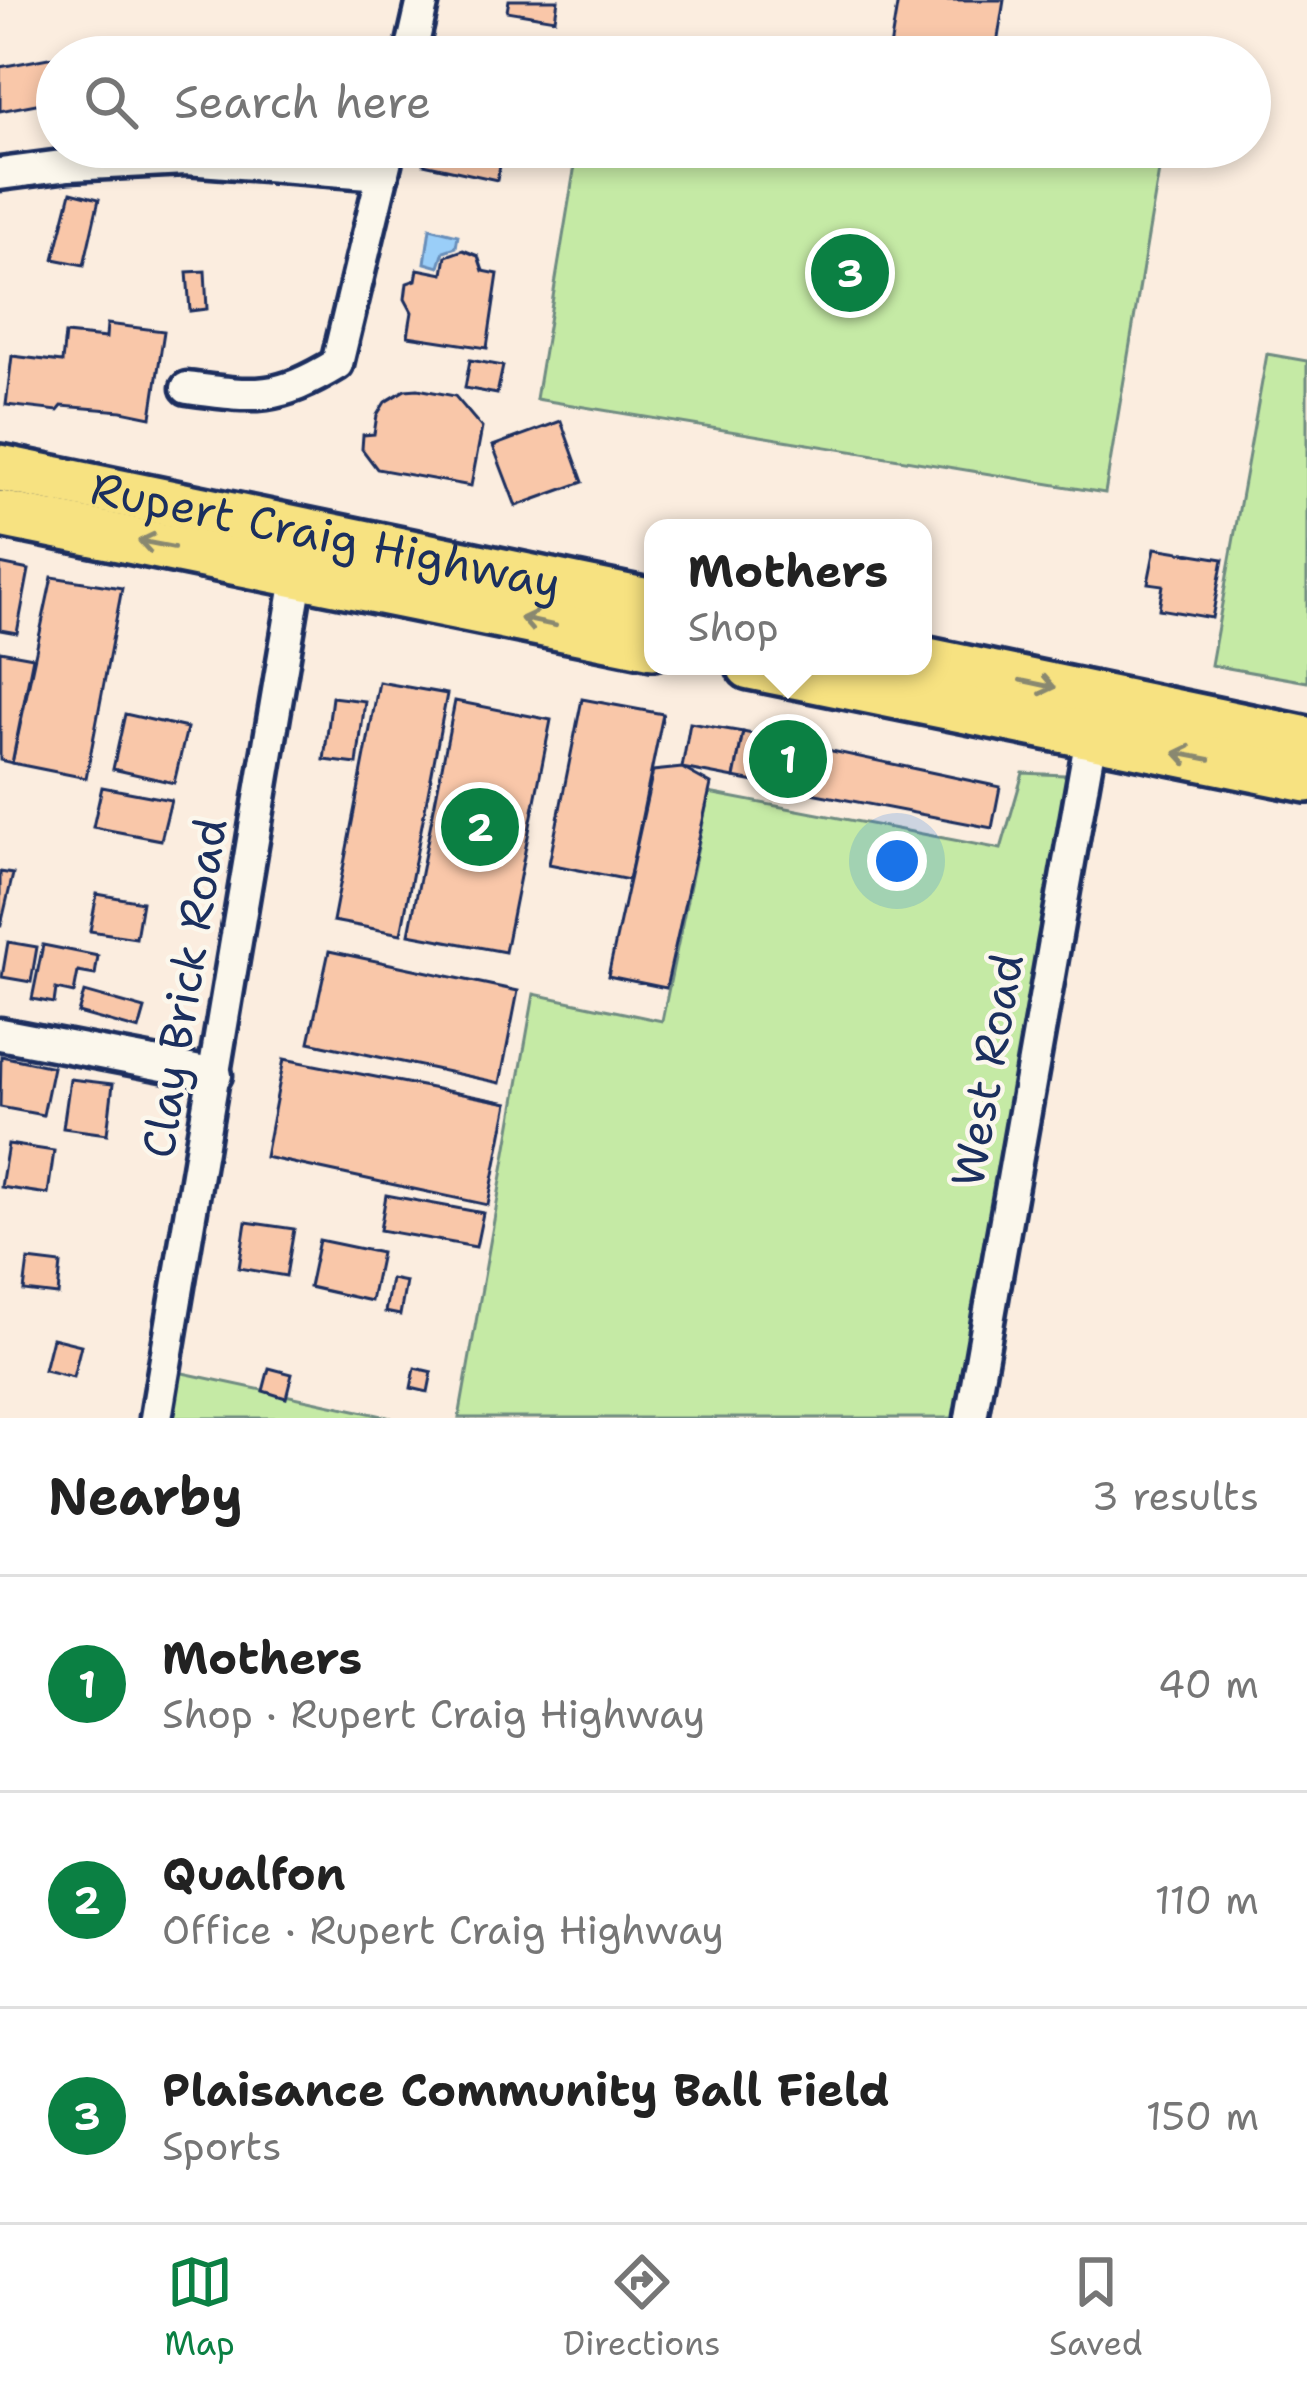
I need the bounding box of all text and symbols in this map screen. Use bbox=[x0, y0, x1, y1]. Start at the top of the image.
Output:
search box bbox=[36, 36, 1271, 168]
icon: search bbox=[78, 69, 144, 135]
text: Search here bbox=[174, 72, 431, 132]
pin: 3 bbox=[811, 228, 889, 318]
street label: Rupert Craig Highway bbox=[86, 458, 567, 613]
popup bbox=[644, 519, 932, 675]
one-way arrow bbox=[138, 532, 177, 554]
text: Mothers bbox=[688, 541, 888, 601]
text: Shop bbox=[688, 601, 779, 653]
one-way arrow bbox=[520, 610, 559, 632]
one-way arrow bbox=[1017, 674, 1056, 696]
pin: 1 bbox=[749, 714, 827, 804]
one-way arrow bbox=[1174, 744, 1213, 766]
pin: 2 bbox=[441, 782, 519, 872]
street label: Clay Brick Road bbox=[128, 814, 240, 1162]
your location bbox=[867, 831, 927, 891]
street label: West Road bbox=[937, 949, 1037, 1191]
text: Nearby bbox=[48, 1462, 243, 1530]
text: 3 results bbox=[1092, 1470, 1259, 1522]
text: Mothers bbox=[162, 1628, 362, 1688]
text: 1 bbox=[78, 1658, 96, 1710]
text: 40 m bbox=[1158, 1658, 1259, 1710]
text: Shop · Rupert Craig Highway bbox=[162, 1688, 705, 1740]
text: Qualfon bbox=[162, 1844, 346, 1904]
text: 2 bbox=[73, 1874, 101, 1926]
text: 110 m bbox=[1155, 1874, 1259, 1926]
text: Office · Rupert Craig Highway bbox=[162, 1904, 724, 1956]
text: Plaisance Community Ball Field bbox=[162, 2060, 890, 2120]
text: 3 bbox=[73, 2090, 101, 2142]
text: 150 m bbox=[1146, 2090, 1259, 2142]
text: Sports bbox=[162, 2120, 282, 2172]
tab: Map bbox=[164, 2249, 235, 2366]
tab: Directions bbox=[563, 2249, 721, 2366]
tab: Saved bbox=[1049, 2249, 1143, 2366]

